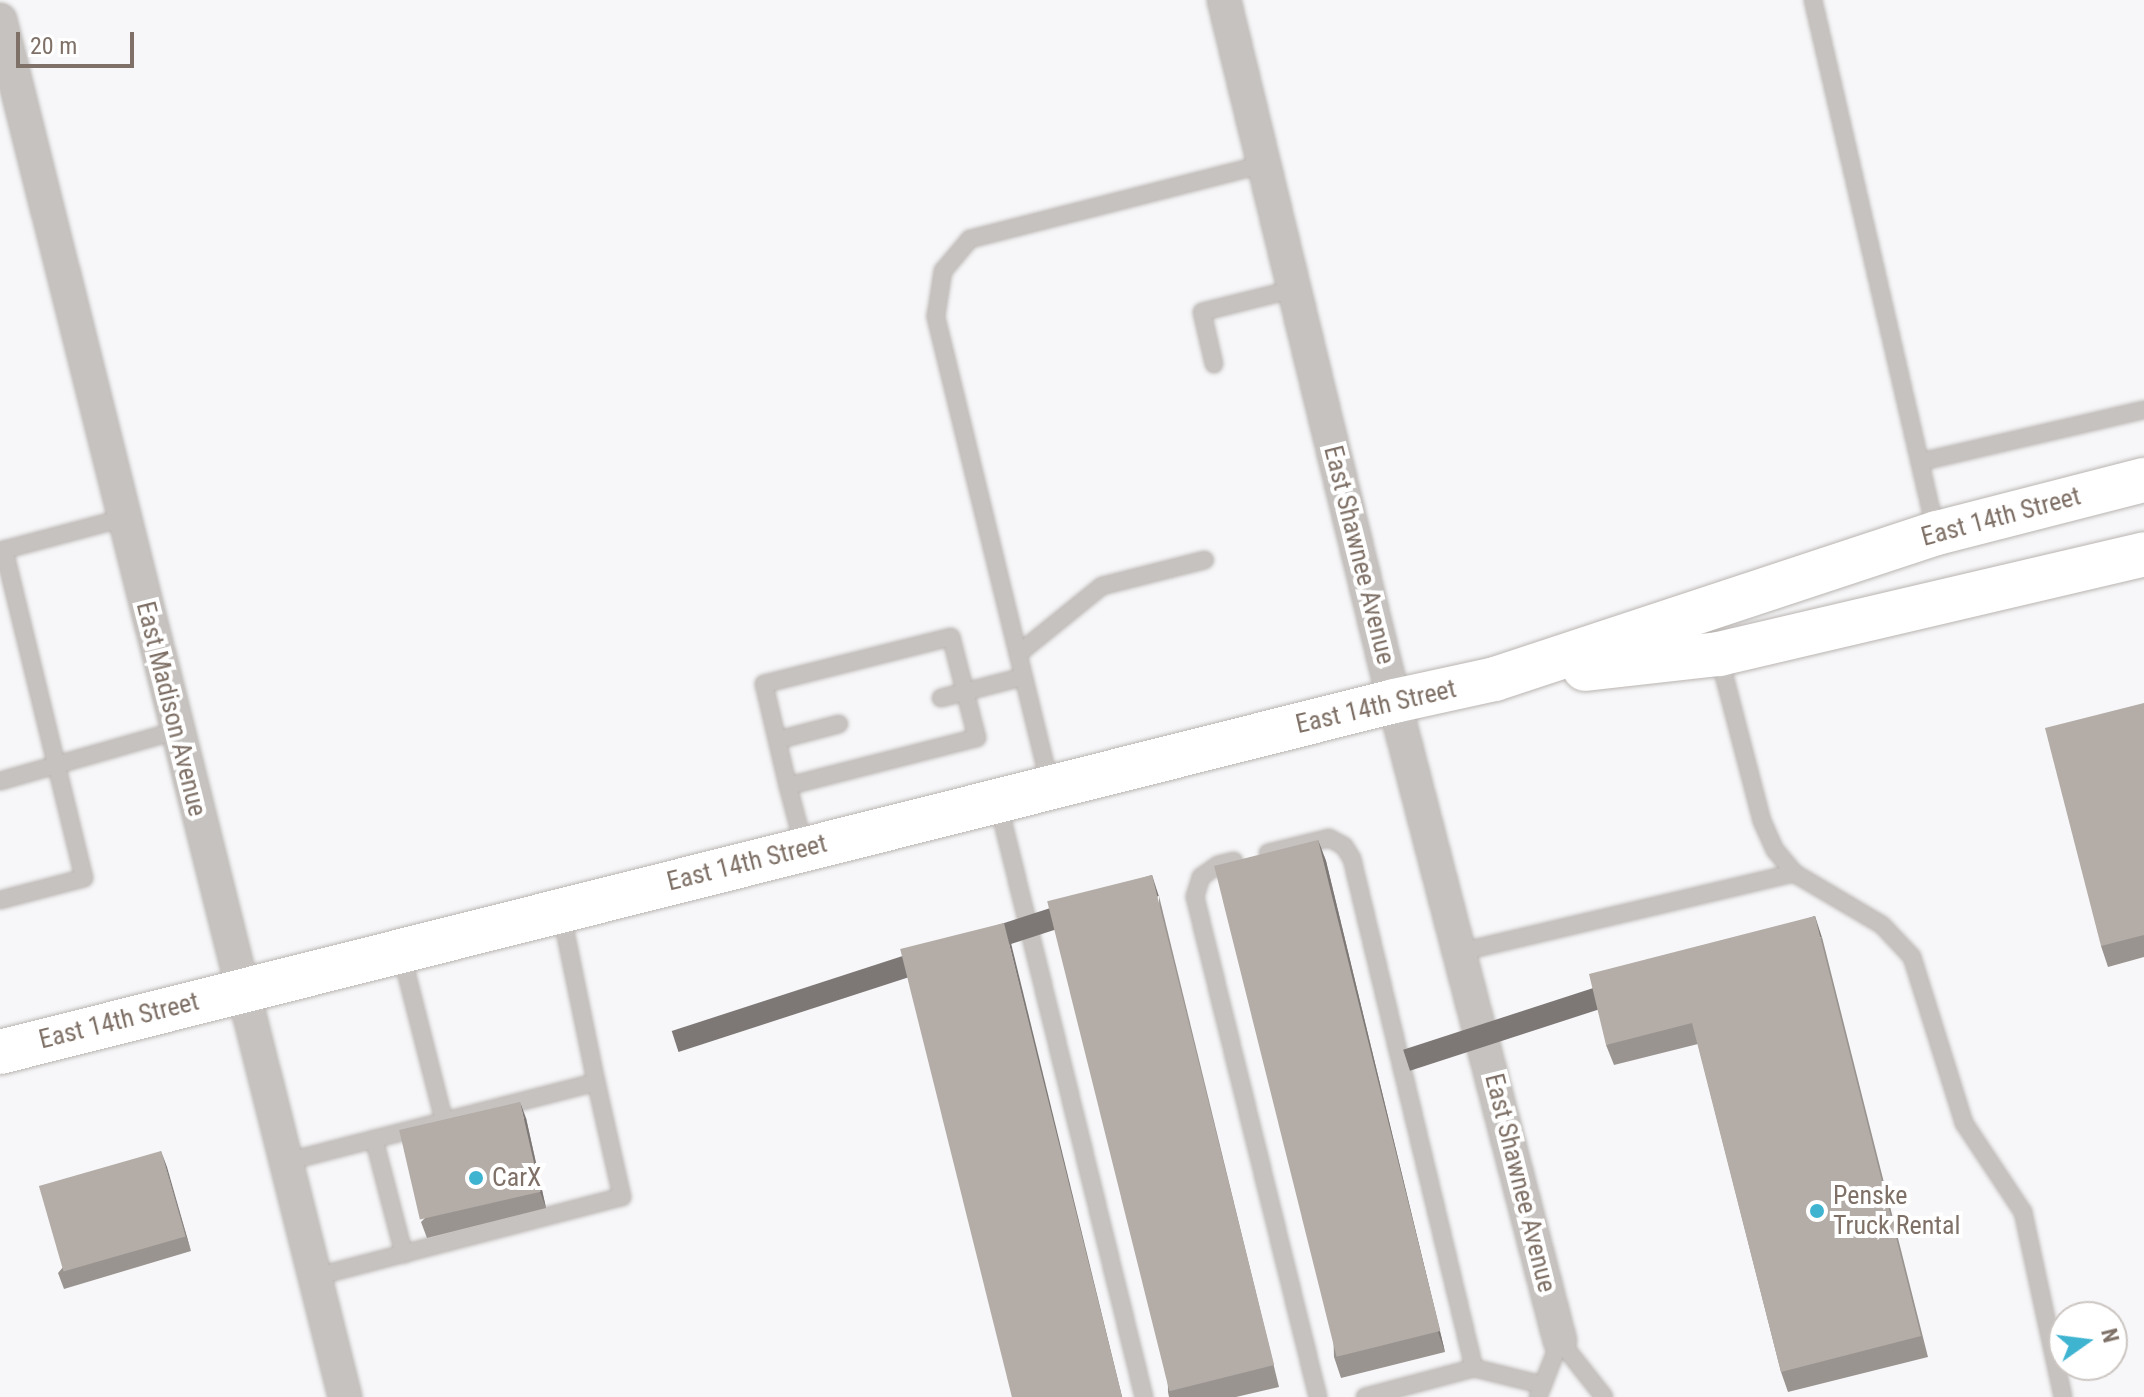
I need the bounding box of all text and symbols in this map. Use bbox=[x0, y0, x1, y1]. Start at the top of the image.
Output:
scale bar bbox=[20, 16, 138, 66]
text: 20 m bbox=[30, 32, 77, 60]
street label: East Shawnee Avenue bbox=[1317, 443, 1401, 667]
street label: East 14th Street bbox=[1918, 481, 2084, 553]
street label: East Madison Avenue bbox=[129, 598, 213, 820]
street label: East 14th Street bbox=[1293, 673, 1459, 741]
street label: East 14th Street bbox=[664, 828, 830, 898]
street label: East 14th Street bbox=[36, 986, 202, 1056]
street label: East Shawnee Avenue bbox=[1478, 1071, 1562, 1295]
place label: CarX bbox=[492, 1162, 541, 1194]
marker: CarX bbox=[467, 1169, 485, 1187]
place label: Penske Truck Rental bbox=[1833, 1180, 1960, 1242]
marker: Penske Truck Rental bbox=[1808, 1202, 1826, 1220]
north arrow bbox=[2048, 1301, 2128, 1381]
text: N bbox=[2096, 1326, 2124, 1345]

